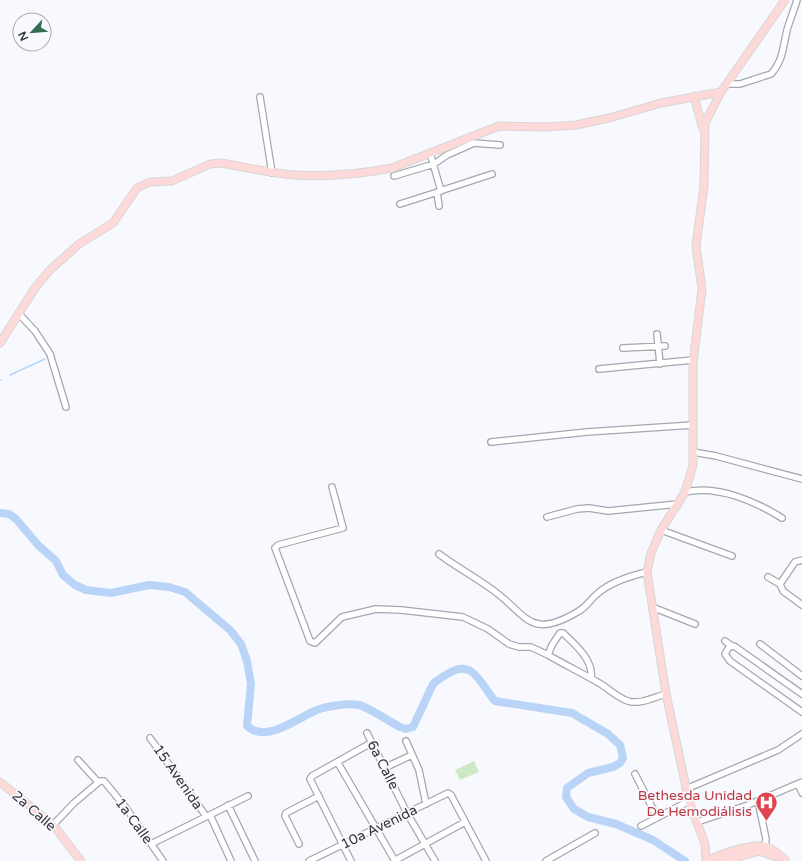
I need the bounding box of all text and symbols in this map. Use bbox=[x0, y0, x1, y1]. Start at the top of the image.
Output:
north arrow bbox=[12, 12, 52, 52]
text: N bbox=[16, 29, 31, 43]
street label: 6a Calle bbox=[363, 738, 403, 792]
street label: 15 Avenida bbox=[149, 741, 207, 813]
street label: 2a Calle bbox=[9, 787, 60, 835]
place label: Bethesda Unidad De Hemodiálisis bbox=[638, 787, 752, 820]
hospital icon: Bethesda Unidad De Hemodiálisis bbox=[754, 790, 780, 823]
street label: 1a Calle bbox=[112, 795, 156, 847]
street label: 10a Avenida bbox=[338, 801, 420, 853]

